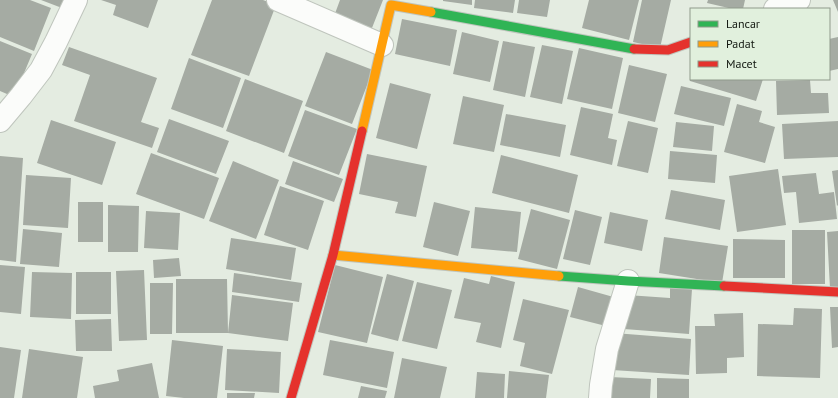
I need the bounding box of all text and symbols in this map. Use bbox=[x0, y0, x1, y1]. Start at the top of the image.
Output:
legend bbox=[690, 8, 830, 80]
text: Lancar bbox=[726, 16, 760, 31]
text: Padat bbox=[726, 36, 755, 51]
text: Macet bbox=[726, 56, 757, 71]

